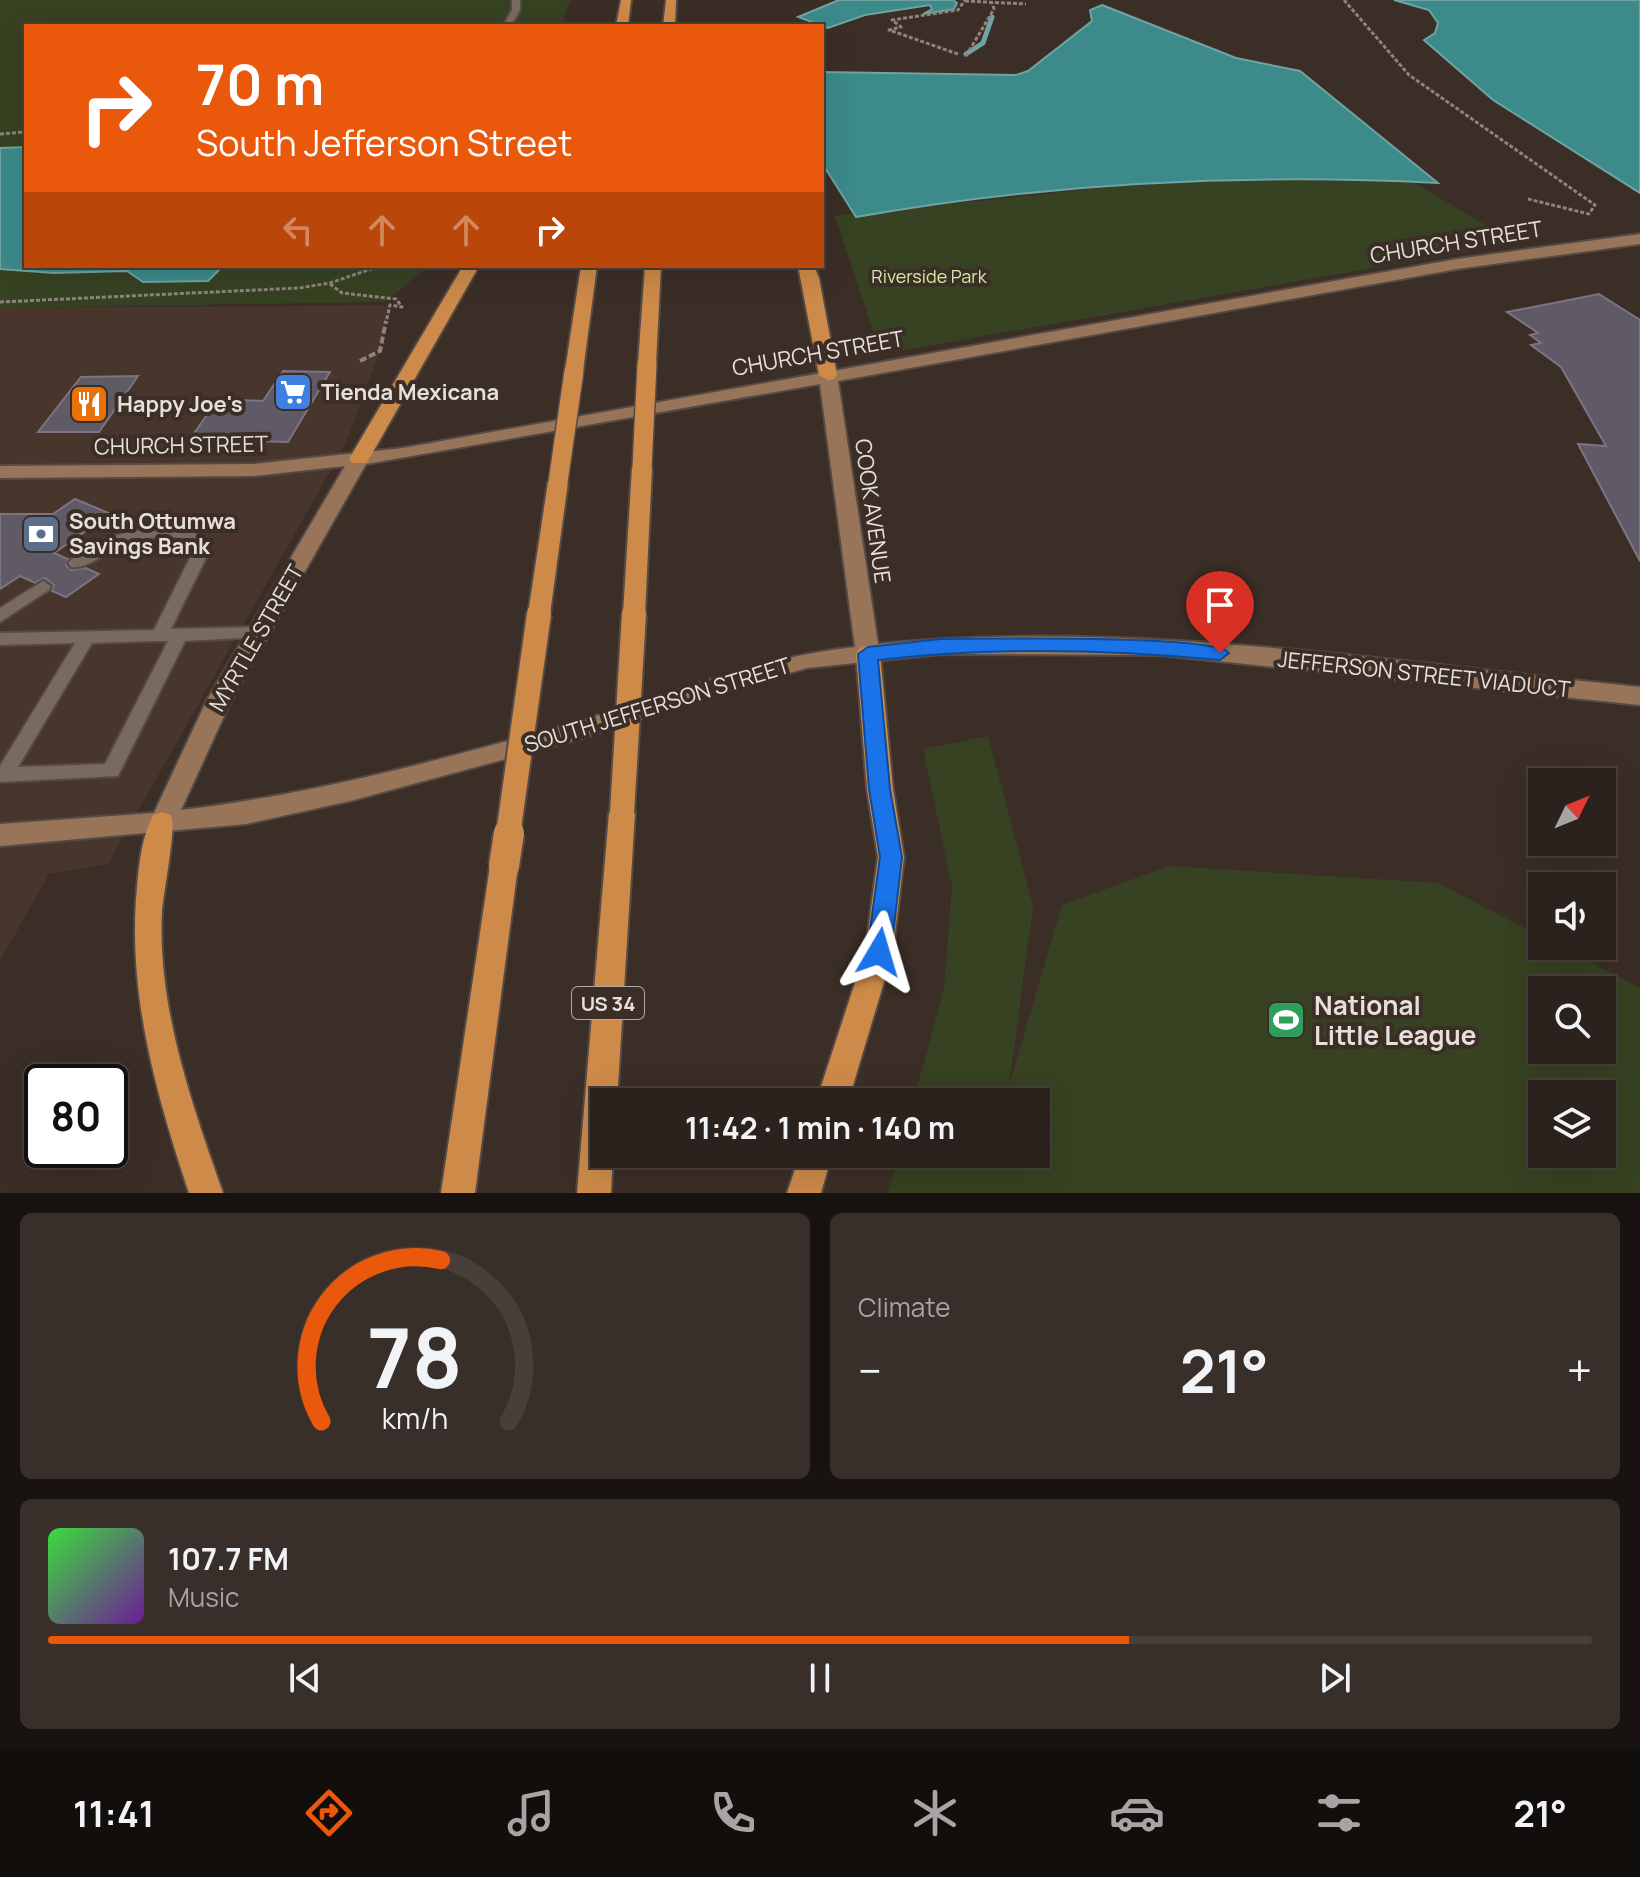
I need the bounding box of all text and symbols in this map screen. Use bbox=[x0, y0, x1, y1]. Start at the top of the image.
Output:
text: 70 m bbox=[196, 45, 324, 122]
icon: right bbox=[64, 56, 168, 160]
text: South Jefferson Street bbox=[196, 118, 573, 167]
icon: left bbox=[276, 208, 320, 252]
icon: ahead bbox=[360, 208, 404, 252]
icon: ahead bbox=[444, 208, 488, 252]
icon: right bbox=[528, 208, 572, 252]
street label: CHURCH STREET bbox=[1368, 214, 1544, 270]
park label: Riverside Park bbox=[871, 264, 988, 288]
street label: CHURCH STREET bbox=[730, 323, 906, 383]
supermarket icon: Tienda Mexicana bbox=[272, 371, 314, 413]
place label: Tienda Mexicana bbox=[321, 377, 499, 407]
restaurant icon: Happy Joe's bbox=[68, 383, 110, 425]
place label: Happy Joe's bbox=[117, 389, 243, 419]
street label: CHURCH STREET bbox=[94, 428, 268, 462]
street label: COOK AVENUE bbox=[848, 437, 898, 585]
place label: South Ottumwa Savings Bank bbox=[69, 506, 236, 561]
bank icon: South Ottumwa Savings Bank bbox=[20, 513, 62, 555]
street label: MYRTLE STREET bbox=[202, 559, 310, 717]
pin bbox=[1186, 571, 1254, 653]
icon: arrive bbox=[1198, 583, 1242, 627]
street label: JEFFERSON STREET VIADUCT bbox=[1276, 644, 1572, 704]
street label: SOUTH JEFFERSON STREET bbox=[520, 650, 794, 760]
north arrow bbox=[1528, 768, 1616, 856]
map controls bbox=[1528, 768, 1616, 1168]
button: sound bbox=[1528, 872, 1616, 960]
position arrow bbox=[837, 910, 921, 994]
button: search bbox=[1528, 976, 1616, 1064]
road number: US 34 bbox=[572, 987, 644, 1019]
place label: National Little League bbox=[1314, 987, 1476, 1053]
sports icon: National Little League bbox=[1265, 999, 1307, 1041]
speed limit sign: 80 bbox=[24, 1064, 128, 1168]
button: layers bbox=[1528, 1080, 1616, 1168]
text: 11:42 · 1 min · 140 m bbox=[685, 1107, 955, 1148]
text: Climate bbox=[858, 1289, 950, 1325]
text: 78 bbox=[367, 1299, 463, 1413]
text: 21° bbox=[1180, 1329, 1269, 1411]
text: − bbox=[858, 1340, 882, 1400]
text: + bbox=[1567, 1340, 1592, 1400]
text: km/h bbox=[382, 1399, 448, 1438]
text: 107.7 FM bbox=[168, 1538, 289, 1579]
text: Music bbox=[168, 1579, 239, 1615]
icon: previous bbox=[283, 1656, 327, 1700]
icon: pause bbox=[798, 1656, 842, 1700]
icon: next bbox=[1313, 1656, 1357, 1700]
icon: directions bbox=[301, 1785, 357, 1841]
icon: music bbox=[503, 1785, 559, 1841]
icon: phone bbox=[705, 1785, 761, 1841]
icon: climate bbox=[907, 1785, 963, 1841]
icon: car bbox=[1109, 1785, 1165, 1841]
icon: filters bbox=[1311, 1785, 1367, 1841]
text: 11:41 bbox=[73, 1789, 155, 1838]
text: 21° bbox=[1513, 1789, 1567, 1838]

